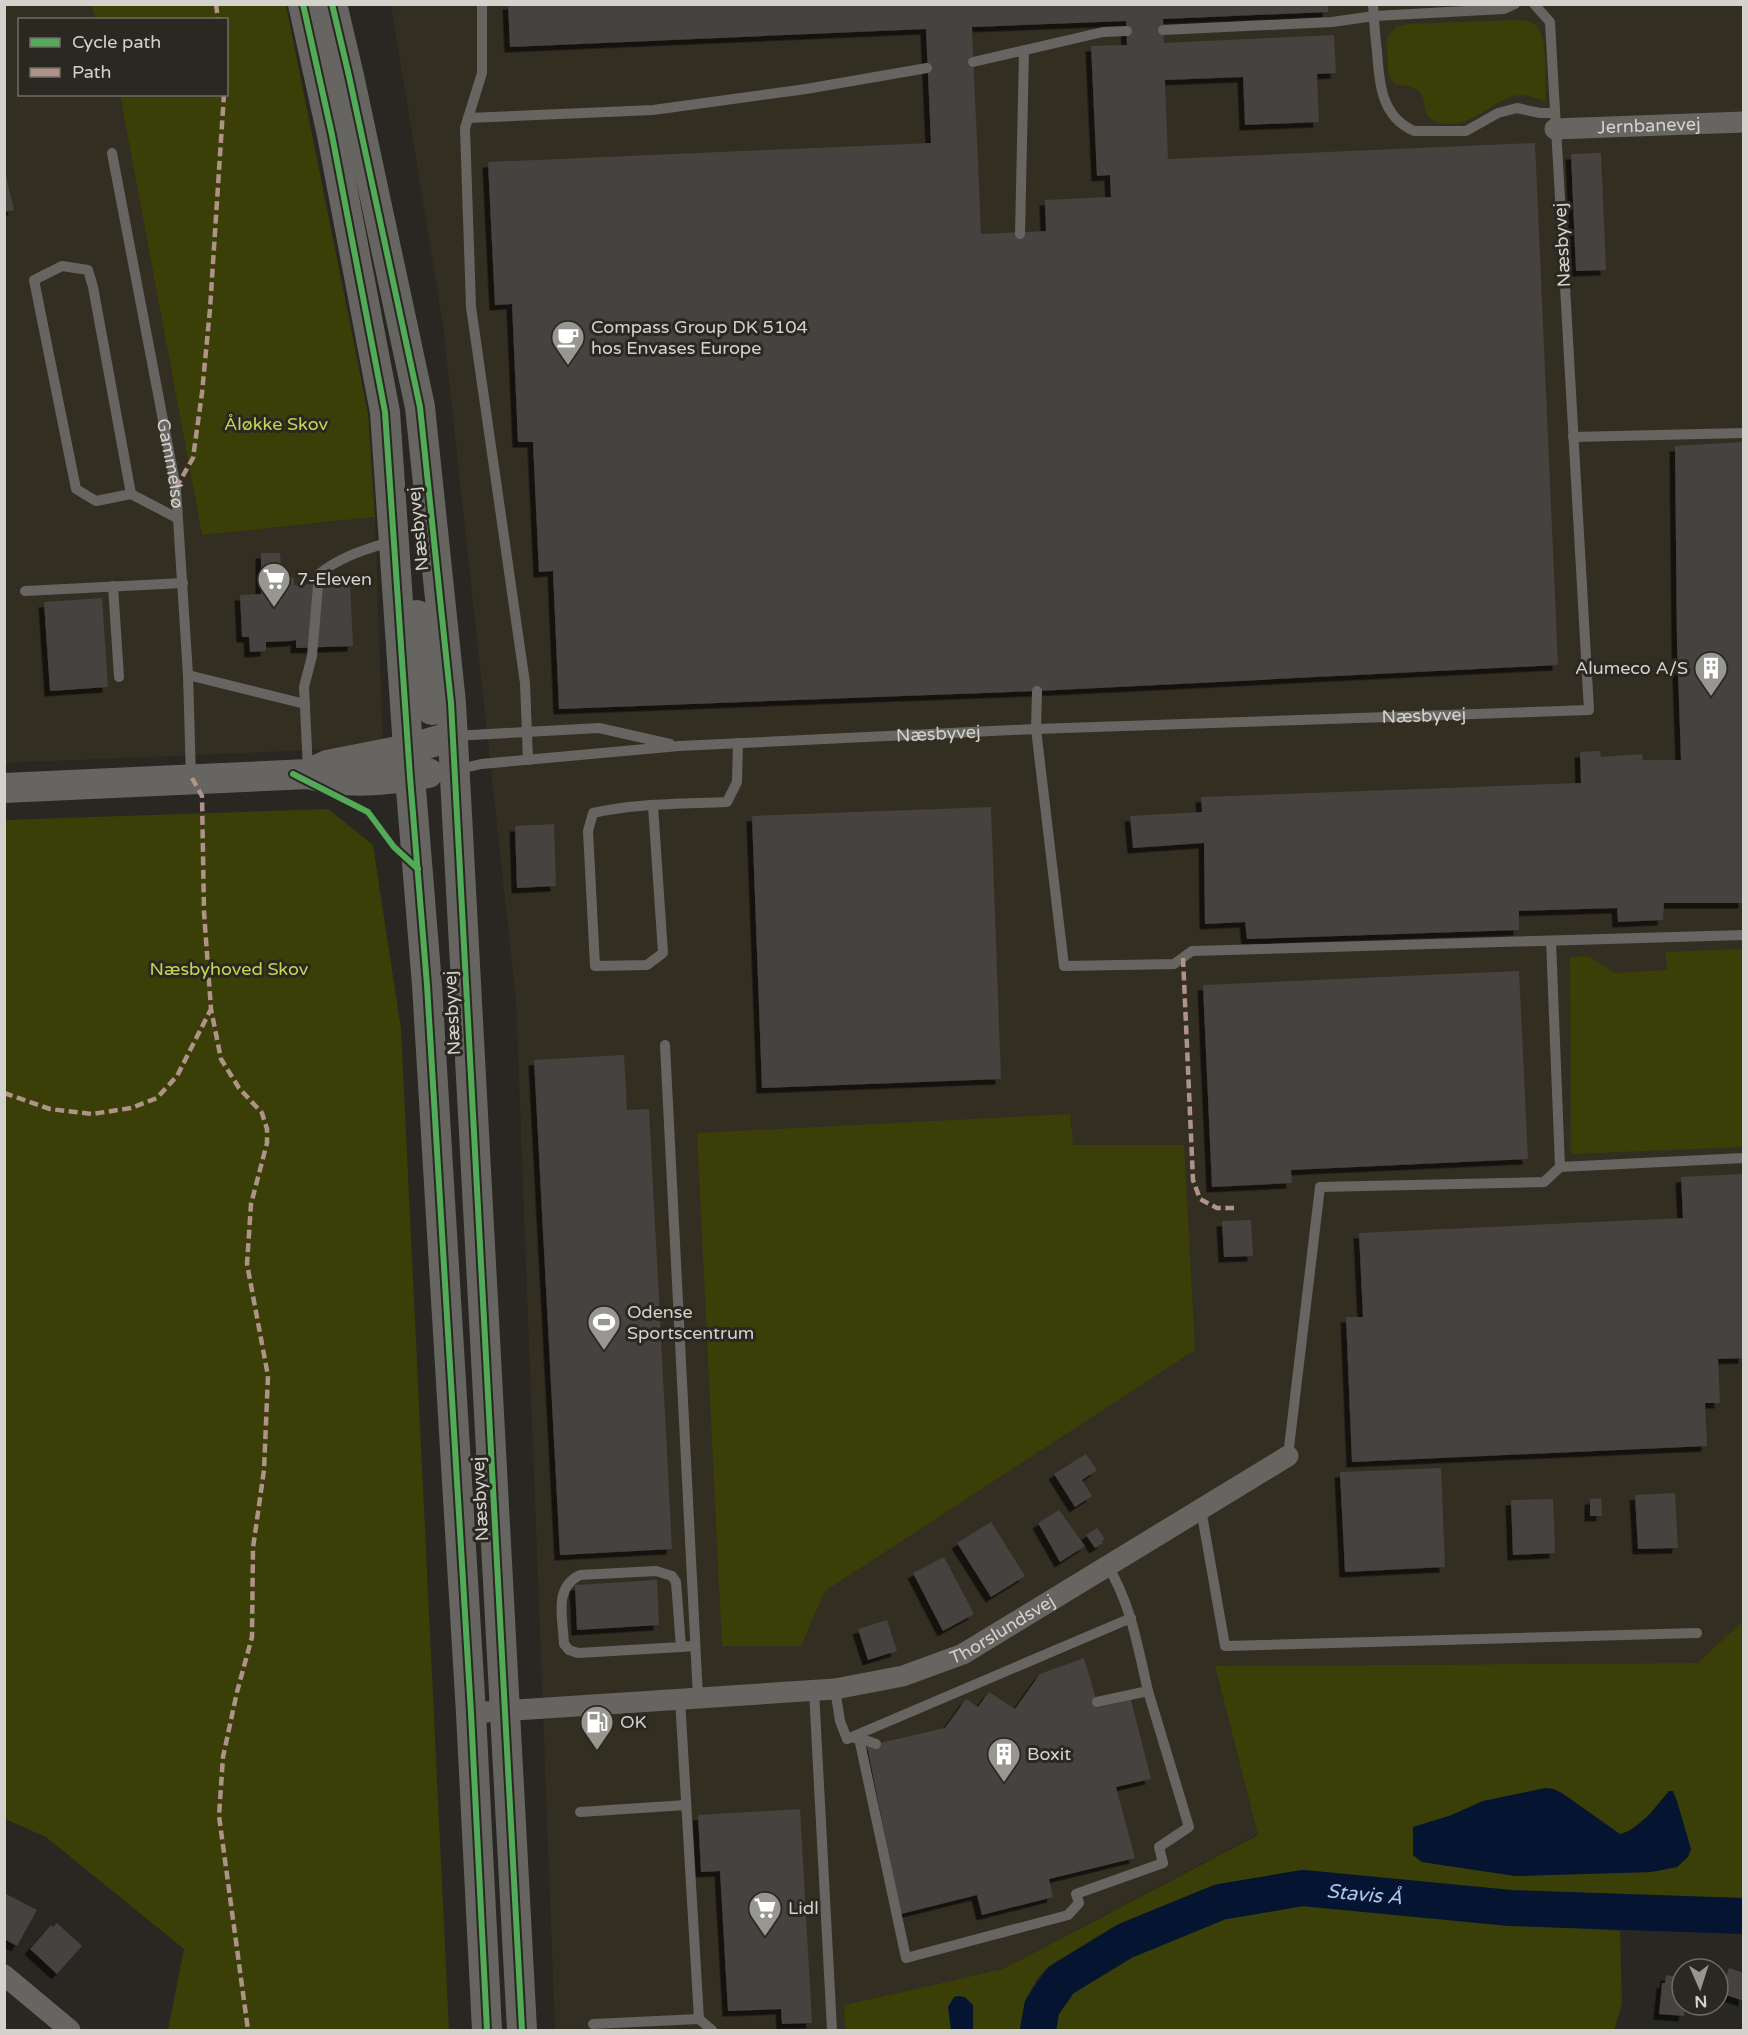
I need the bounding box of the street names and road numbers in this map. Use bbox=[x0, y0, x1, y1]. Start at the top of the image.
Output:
street label: Jernbanevej bbox=[1597, 113, 1701, 138]
street label: Næsbyvej bbox=[1549, 202, 1575, 288]
street label: Gammelsø bbox=[152, 417, 188, 509]
street label: Næsbyvej bbox=[403, 486, 433, 572]
street label: Næsbyvej bbox=[1381, 703, 1467, 728]
street label: Næsbyvej bbox=[895, 721, 981, 747]
street label: Næsbyvej bbox=[439, 970, 465, 1056]
street label: Næsbyvej bbox=[467, 1456, 493, 1542]
street label: Thorslundsvej bbox=[947, 1590, 1059, 1669]

